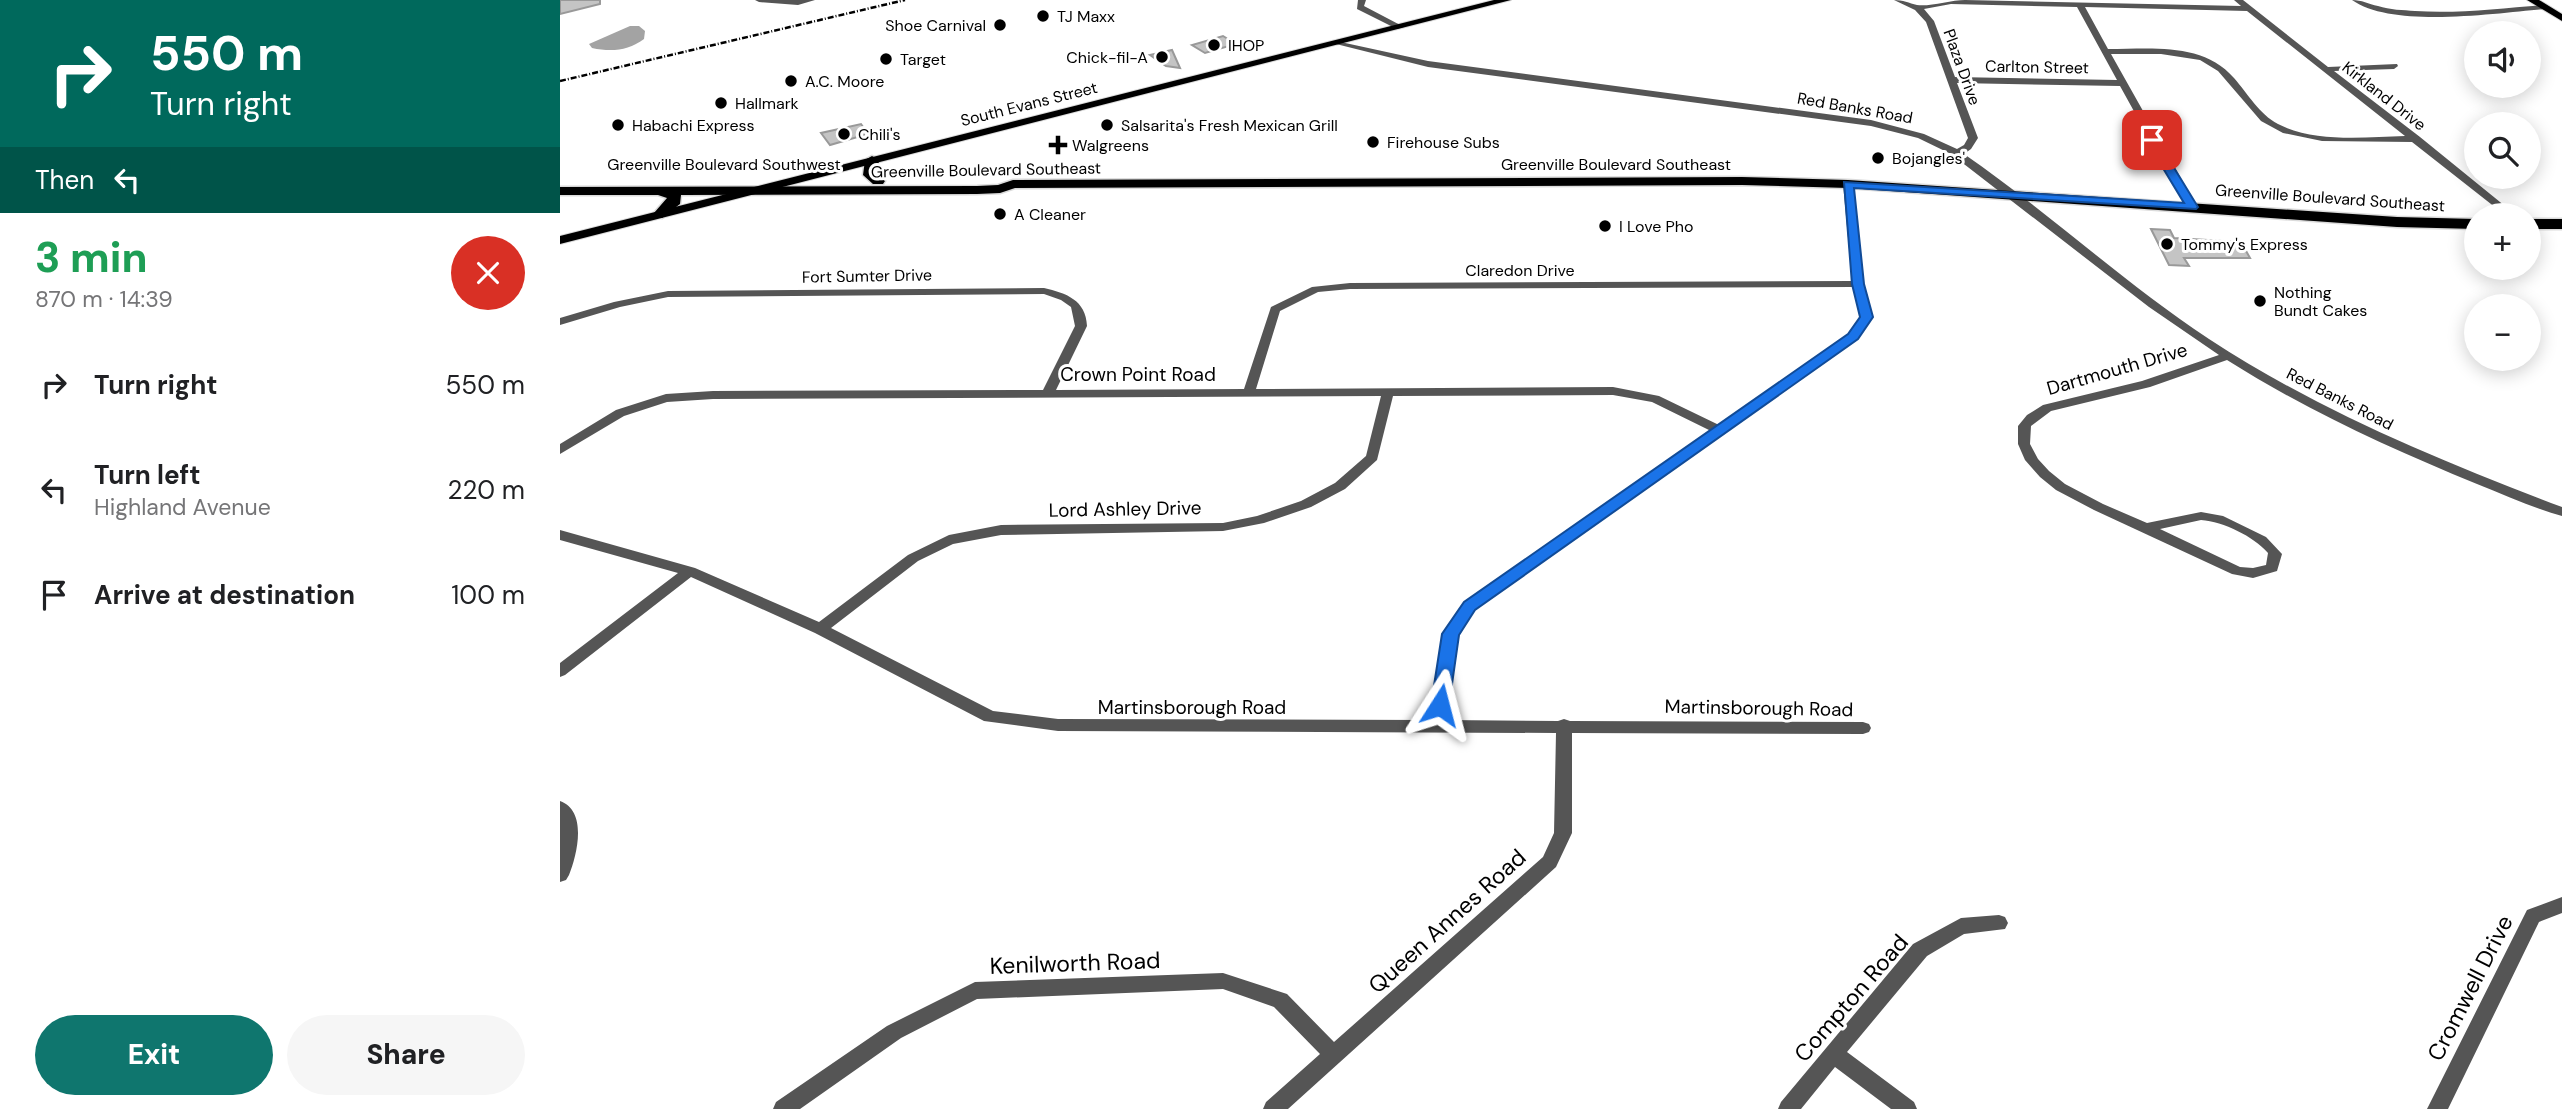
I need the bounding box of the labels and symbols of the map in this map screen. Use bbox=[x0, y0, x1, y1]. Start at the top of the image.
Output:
place label: TJ Maxx bbox=[1057, 6, 1115, 27]
marker: TJ Maxx bbox=[1035, 8, 1051, 24]
place label: Shoe Carnival bbox=[885, 15, 986, 36]
marker: Shoe Carnival bbox=[992, 17, 1008, 33]
street label: Plaza Drive bbox=[1938, 26, 1986, 108]
place label: IHOP bbox=[1228, 35, 1264, 56]
marker: IHOP bbox=[1206, 37, 1222, 53]
place label: Chick-fil-A bbox=[1066, 47, 1148, 68]
place label: Target bbox=[900, 49, 946, 70]
marker: Chick-fil-A bbox=[1154, 49, 1170, 65]
marker: Target bbox=[878, 51, 894, 67]
street label: Carlton Street bbox=[1985, 56, 2089, 78]
street label: Kirkland Drive bbox=[2338, 57, 2430, 135]
place label: A.C. Moore bbox=[805, 71, 884, 92]
marker: A.C. Moore bbox=[783, 73, 799, 89]
street label: South Evans Street bbox=[958, 77, 1100, 131]
street label: Red Banks Road bbox=[1796, 87, 1914, 129]
place label: Hallmark bbox=[735, 93, 799, 114]
marker: Hallmark bbox=[713, 95, 729, 111]
pin bbox=[2122, 110, 2182, 170]
place label: Habachi Express bbox=[632, 115, 755, 136]
place label: Salsarita's Fresh Mexican Grill bbox=[1121, 115, 1338, 136]
marker: Habachi Express bbox=[610, 117, 626, 133]
marker: Salsarita's Fresh Mexican Grill bbox=[1099, 117, 1115, 133]
place label: Chili's bbox=[858, 124, 901, 145]
marker: Chili's bbox=[836, 126, 852, 142]
place label: Firehouse Subs bbox=[1387, 132, 1500, 153]
marker: Firehouse Subs bbox=[1365, 134, 1381, 150]
place label: Walgreens bbox=[1072, 135, 1149, 156]
marker: Walgreens bbox=[1050, 137, 1066, 153]
place label: Bojangles' bbox=[1892, 148, 1965, 169]
marker: Bojangles' bbox=[1870, 150, 1886, 166]
street label: Greenville Boulevard Southwest bbox=[607, 154, 841, 175]
street label: Greenville Boulevard Southeast bbox=[1501, 154, 1731, 175]
street label: Greenville Boulevard Southeast bbox=[871, 157, 1101, 183]
street label: Greenville Boulevard Southeast bbox=[2214, 179, 2446, 217]
place label: A Cleaner bbox=[1014, 204, 1086, 225]
marker: A Cleaner bbox=[992, 206, 1008, 222]
place label: I Love Pho bbox=[1619, 216, 1694, 237]
marker: I Love Pho bbox=[1597, 218, 1613, 234]
place label: Tommy's Express bbox=[2181, 234, 2308, 255]
marker: Tommy's Express bbox=[2159, 236, 2175, 252]
street label: Claredon Drive bbox=[1465, 260, 1575, 281]
street label: Fort Sumter Drive bbox=[802, 264, 932, 288]
place label: Nothing Bundt Cakes bbox=[2274, 282, 2367, 321]
marker: Nothing Bundt Cakes bbox=[2252, 293, 2268, 309]
street label: Dartmouth Drive bbox=[2044, 337, 2190, 401]
street label: Crown Point Road bbox=[1060, 362, 1216, 387]
street label: Red Banks Road bbox=[2283, 363, 2397, 435]
street label: Lord Ashley Drive bbox=[1048, 495, 1202, 523]
position arrow bbox=[1403, 668, 1477, 742]
street label: Martinsborough Road bbox=[1664, 694, 1854, 722]
street label: Martinsborough Road bbox=[1098, 695, 1286, 720]
street label: Queen Annes Road bbox=[1362, 842, 1532, 1000]
street label: Cromwell Drive bbox=[2420, 910, 2520, 1066]
street label: Compton Road bbox=[1787, 928, 1915, 1068]
street label: Kenilworth Road bbox=[989, 945, 1161, 981]

